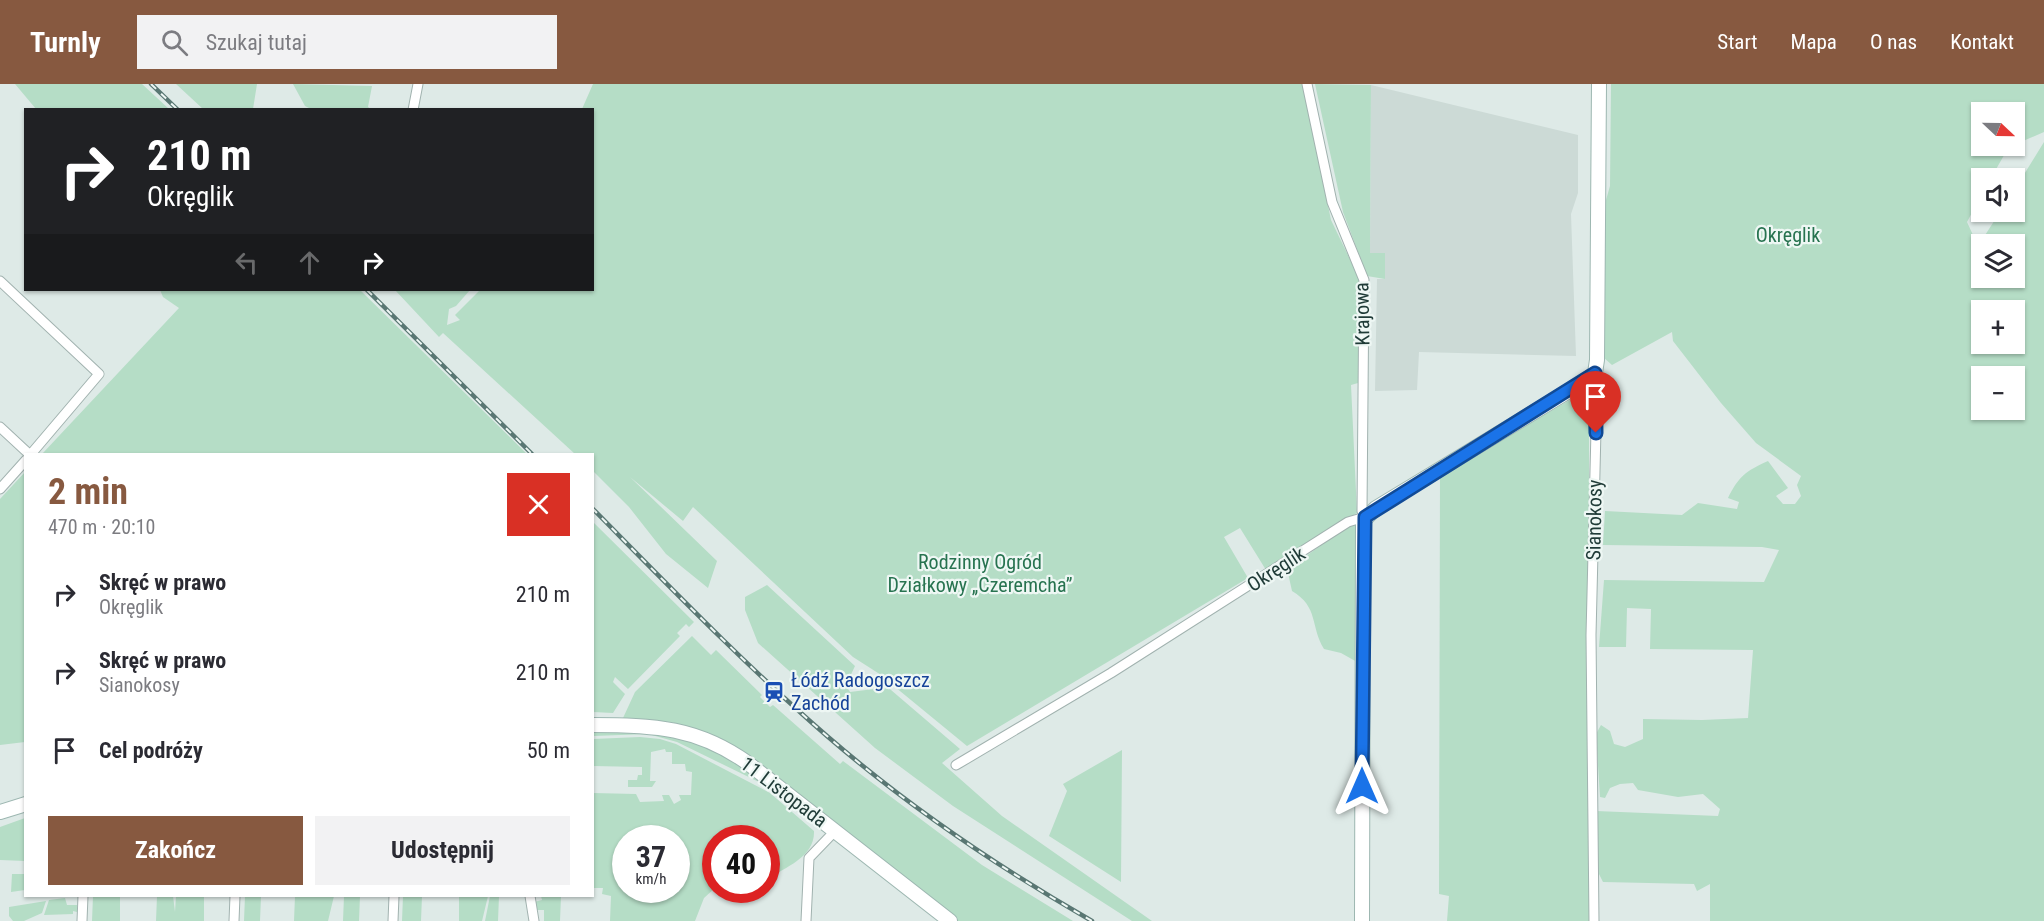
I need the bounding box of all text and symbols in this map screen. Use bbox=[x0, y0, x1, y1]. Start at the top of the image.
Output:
search box bbox=[137, 15, 557, 69]
text: Turnly bbox=[30, 26, 101, 59]
icon: search bbox=[158, 26, 191, 59]
text: Szukaj tutaj bbox=[206, 30, 307, 55]
text: Start bbox=[1717, 30, 1758, 54]
text: Mapa bbox=[1791, 30, 1837, 54]
text: O nas bbox=[1870, 30, 1917, 54]
text: Kontakt bbox=[1950, 30, 2014, 54]
north arrow bbox=[1971, 102, 2025, 156]
map controls bbox=[1971, 102, 2025, 420]
text: 210 m bbox=[147, 131, 252, 180]
icon: right bbox=[48, 132, 126, 210]
button: sound bbox=[1971, 168, 2025, 222]
text: Okręglik bbox=[147, 181, 234, 213]
park label: Okręglik bbox=[1756, 223, 1820, 247]
button: layers bbox=[1971, 234, 2025, 288]
icon: left bbox=[230, 246, 263, 279]
icon: ahead bbox=[293, 246, 326, 279]
icon: right bbox=[356, 246, 389, 279]
street label: Krajowa bbox=[1349, 282, 1375, 346]
button: + bbox=[1971, 300, 2025, 354]
button: − bbox=[1971, 366, 2025, 420]
pin bbox=[1570, 371, 1621, 433]
icon: arrive bbox=[1579, 380, 1612, 413]
text: 2 min bbox=[48, 471, 128, 513]
button: close bbox=[507, 473, 570, 536]
street label: Sianokosy bbox=[1581, 479, 1607, 561]
text: 470 m · 20:10 bbox=[48, 515, 155, 539]
street label: Okręglik bbox=[1242, 541, 1310, 597]
park label: Rodzinny Ogród Działkowy „Czeremcha” bbox=[887, 550, 1073, 597]
text: Skręć w prawo bbox=[99, 570, 226, 595]
icon: right bbox=[48, 578, 81, 611]
text: 210 m bbox=[516, 582, 570, 607]
text: Okręglik bbox=[99, 595, 163, 619]
text: Skręć w prawo bbox=[99, 648, 226, 673]
icon: right bbox=[48, 656, 81, 689]
text: 210 m bbox=[516, 660, 570, 685]
place label: Łódź Radogoszcz Zachód bbox=[791, 668, 930, 715]
text: Sianokosy bbox=[99, 673, 180, 697]
station icon: Łódź Radogoszcz Zachód bbox=[762, 680, 786, 704]
icon: arrive bbox=[48, 734, 81, 767]
text: Cel podróży bbox=[99, 738, 203, 763]
text: 50 m bbox=[527, 738, 570, 763]
street label: 11 Listopada bbox=[736, 752, 832, 832]
position arrow bbox=[1330, 754, 1394, 818]
button: Zakończ bbox=[48, 816, 303, 885]
button: Udostępnij bbox=[315, 816, 570, 885]
speed limit sign: 40 bbox=[702, 825, 780, 903]
text: 37 bbox=[636, 839, 666, 874]
text: km/h bbox=[636, 870, 666, 888]

